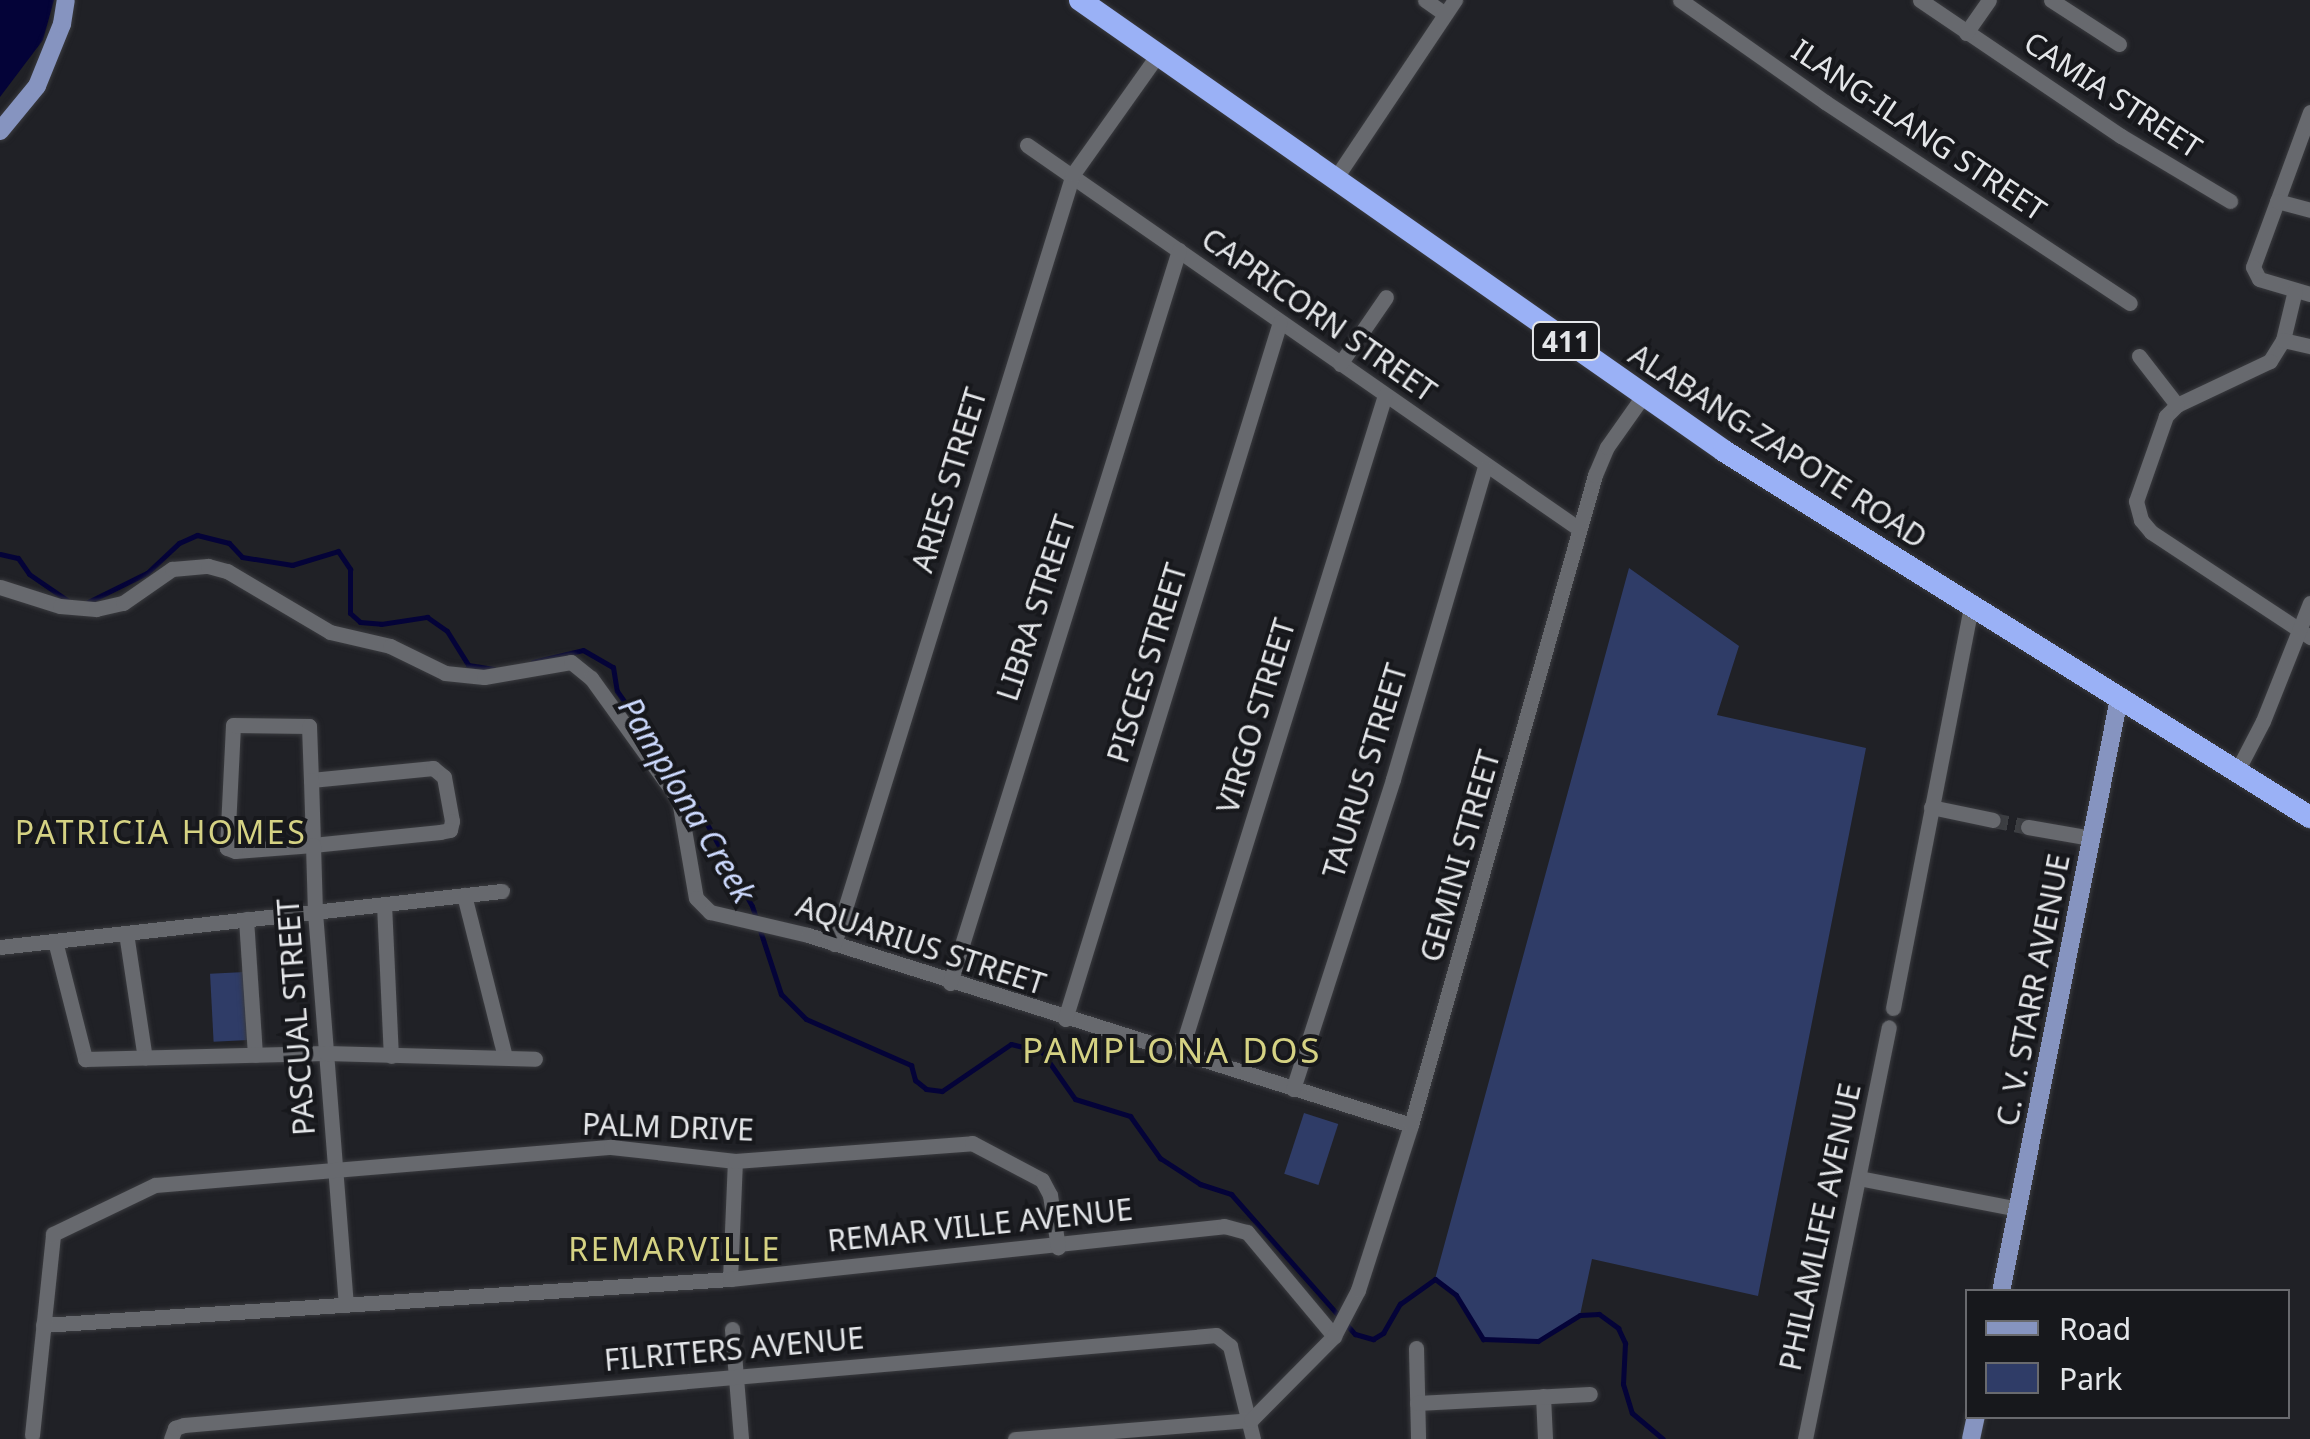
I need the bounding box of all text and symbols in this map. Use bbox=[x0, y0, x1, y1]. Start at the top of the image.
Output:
street label: CAMIA STREET bbox=[2018, 24, 2208, 166]
street label: ILANG-ILANG STREET bbox=[1785, 32, 2053, 228]
street label: CAPRICORN STREET bbox=[1195, 221, 1443, 409]
road number: 411 bbox=[1531, 318, 1601, 364]
street label: ALABANG-ZAPOTE ROAD bbox=[1622, 336, 1934, 556]
street label: ARIES STREET bbox=[904, 384, 994, 576]
street label: LIBRA STREET bbox=[989, 511, 1083, 705]
street label: PISCES STREET bbox=[1100, 559, 1194, 767]
street label: VIRGO STREET bbox=[1209, 614, 1303, 818]
street label: TAURUS STREET bbox=[1315, 659, 1415, 883]
water label: Pamplona Creek bbox=[611, 690, 763, 910]
street label: GEMINI STREET bbox=[1413, 746, 1507, 966]
district label: PATRICIA HOMES bbox=[15, 813, 307, 851]
street label: C. V. STARR AVENUE bbox=[1989, 851, 2077, 1129]
street label: AQUARIUS STREET bbox=[792, 888, 1050, 1002]
street label: PASCUAL STREET bbox=[270, 897, 322, 1137]
district label: PAMPLONA DOS bbox=[1022, 1029, 1322, 1071]
street label: PHILAMLIFE AVENUE bbox=[1772, 1080, 1868, 1374]
street label: PALM DRIVE bbox=[581, 1106, 755, 1148]
street label: REMAR VILLE AVENUE bbox=[826, 1191, 1134, 1259]
district label: REMARVILLE bbox=[568, 1230, 782, 1268]
legend bbox=[1965, 1289, 2290, 1419]
text: Road bbox=[2059, 1308, 2131, 1349]
street label: FILRITERS AVENUE bbox=[603, 1320, 865, 1378]
text: Park bbox=[2059, 1358, 2122, 1399]

